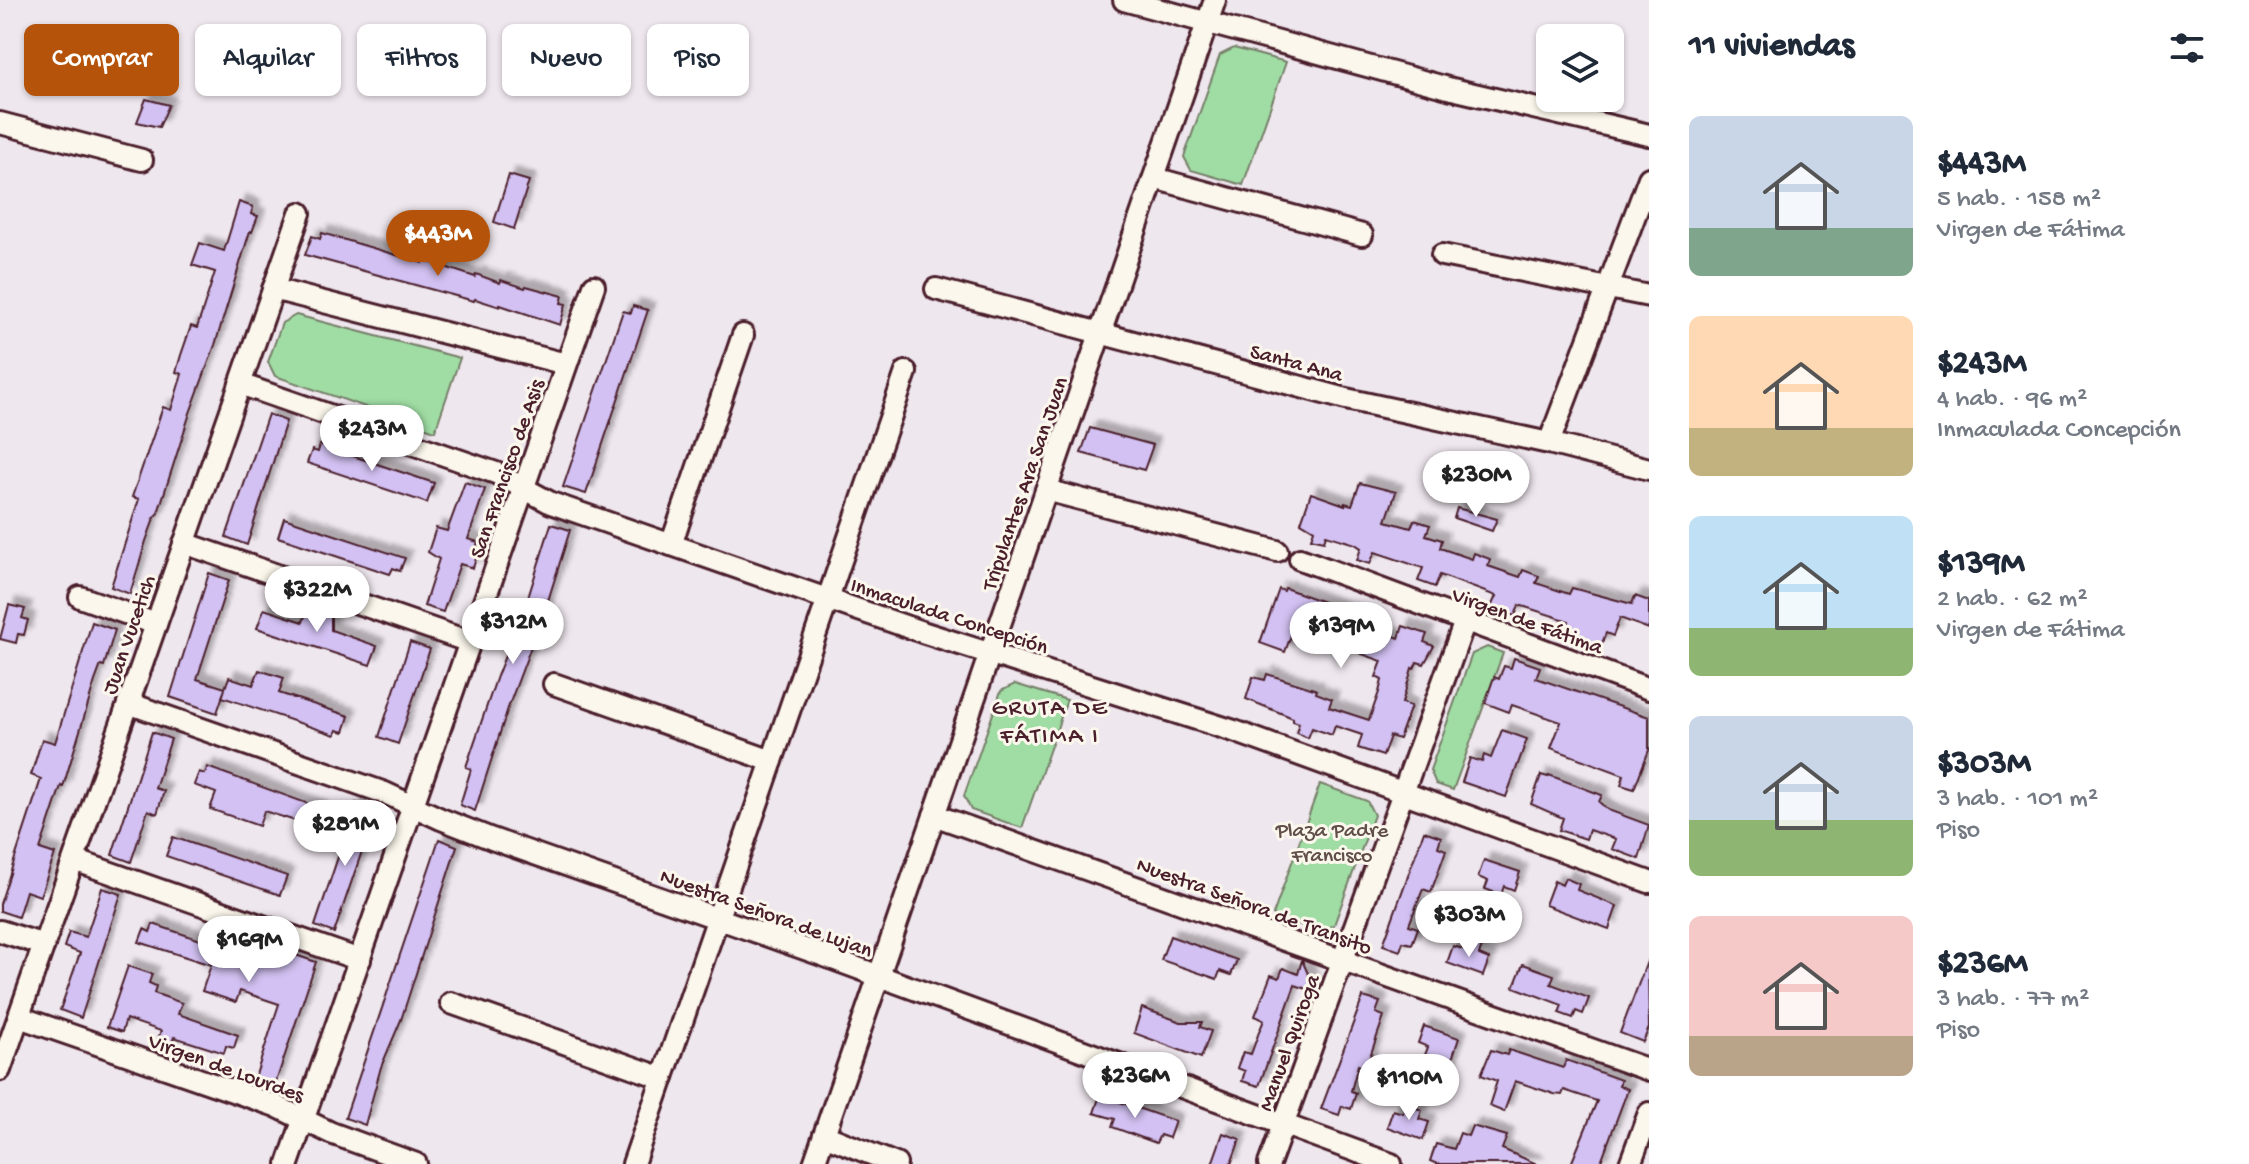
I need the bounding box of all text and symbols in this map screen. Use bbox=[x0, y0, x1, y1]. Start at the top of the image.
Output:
chip: Comprar bbox=[24, 24, 179, 96]
chip: Alquilar bbox=[195, 24, 341, 96]
chip: Filtros bbox=[357, 24, 486, 96]
chip: Nuevo bbox=[502, 24, 631, 96]
chip: Piso bbox=[647, 24, 749, 96]
map controls bbox=[1536, 24, 1624, 112]
button: layers bbox=[1536, 24, 1624, 112]
icon: filters bbox=[2165, 26, 2209, 70]
text: 11 viviendas bbox=[1689, 28, 1854, 68]
text: $443M bbox=[1937, 145, 2026, 185]
icon: home bbox=[1753, 148, 1849, 244]
text: 5 hab. · 158 m² bbox=[1937, 185, 2101, 216]
pin: $443M bbox=[382, 210, 494, 278]
text: Virgen de Fátima bbox=[1937, 216, 2125, 247]
text: $443M bbox=[404, 220, 472, 251]
street label: Santa Ana bbox=[1247, 340, 1346, 390]
text: $243M bbox=[1937, 345, 2026, 385]
icon: home bbox=[1753, 348, 1849, 444]
street label: Tripulantes Ara San Juan bbox=[977, 374, 1076, 596]
street label: San Francisco de Asis bbox=[466, 376, 552, 562]
text: 4 hab. · 96 m² bbox=[1937, 385, 2087, 416]
pin: $243M bbox=[316, 405, 428, 473]
text: $243M bbox=[338, 415, 406, 446]
text: Inmaculada Concepción bbox=[1937, 416, 2181, 447]
pin: $230M bbox=[1420, 451, 1532, 519]
text: $230M bbox=[1441, 461, 1511, 492]
text: $139M bbox=[1937, 545, 2024, 585]
icon: home bbox=[1753, 548, 1849, 644]
pin: $322M bbox=[261, 566, 373, 634]
street label: Juan Vucetich bbox=[98, 572, 163, 698]
street label: Inmaculada Concepción bbox=[847, 574, 1051, 662]
text: $322M bbox=[283, 576, 351, 607]
street label: Virgen de Fátima bbox=[1447, 583, 1606, 662]
text: 2 hab. · 62 m² bbox=[1937, 585, 2088, 616]
pin: $312M bbox=[457, 598, 569, 666]
pin: $139M bbox=[1285, 602, 1397, 670]
text: $312M bbox=[480, 608, 546, 639]
text: $139M bbox=[1308, 612, 1374, 643]
text: Virgen de Fátima bbox=[1937, 616, 2125, 647]
district label: GRUTA DE FÁTIMA I bbox=[991, 695, 1109, 752]
text: $303M bbox=[1937, 745, 2030, 785]
icon: home bbox=[1753, 748, 1849, 844]
text: 3 hab. · 101 m² bbox=[1937, 785, 2098, 816]
pin: $281M bbox=[289, 800, 401, 868]
text: $281M bbox=[311, 810, 379, 841]
text: Piso bbox=[1937, 816, 1980, 847]
park label: Plaza Padre Francisco bbox=[1275, 819, 1389, 870]
street label: Nuestra Señora de Transito bbox=[1132, 853, 1375, 962]
street label: Nuestra Señora de Lujan bbox=[656, 864, 876, 965]
pin: $303M bbox=[1413, 891, 1525, 959]
text: $303M bbox=[1433, 901, 1505, 932]
pin: $169M bbox=[193, 916, 305, 984]
text: $169M bbox=[216, 926, 282, 957]
text: $236M bbox=[1937, 945, 2027, 985]
icon: home bbox=[1753, 948, 1849, 1044]
street label: Manuel Quiroga bbox=[1254, 971, 1328, 1115]
text: 3 hab. · 77 m² bbox=[1937, 985, 2089, 1016]
text: Piso bbox=[1937, 1016, 1980, 1047]
street label: Virgen de Lourdes bbox=[143, 1029, 308, 1110]
pin: $236M bbox=[1079, 1052, 1191, 1120]
pin: $110M bbox=[1353, 1054, 1465, 1122]
text: $236M bbox=[1100, 1062, 1170, 1093]
text: $110M bbox=[1376, 1064, 1442, 1095]

